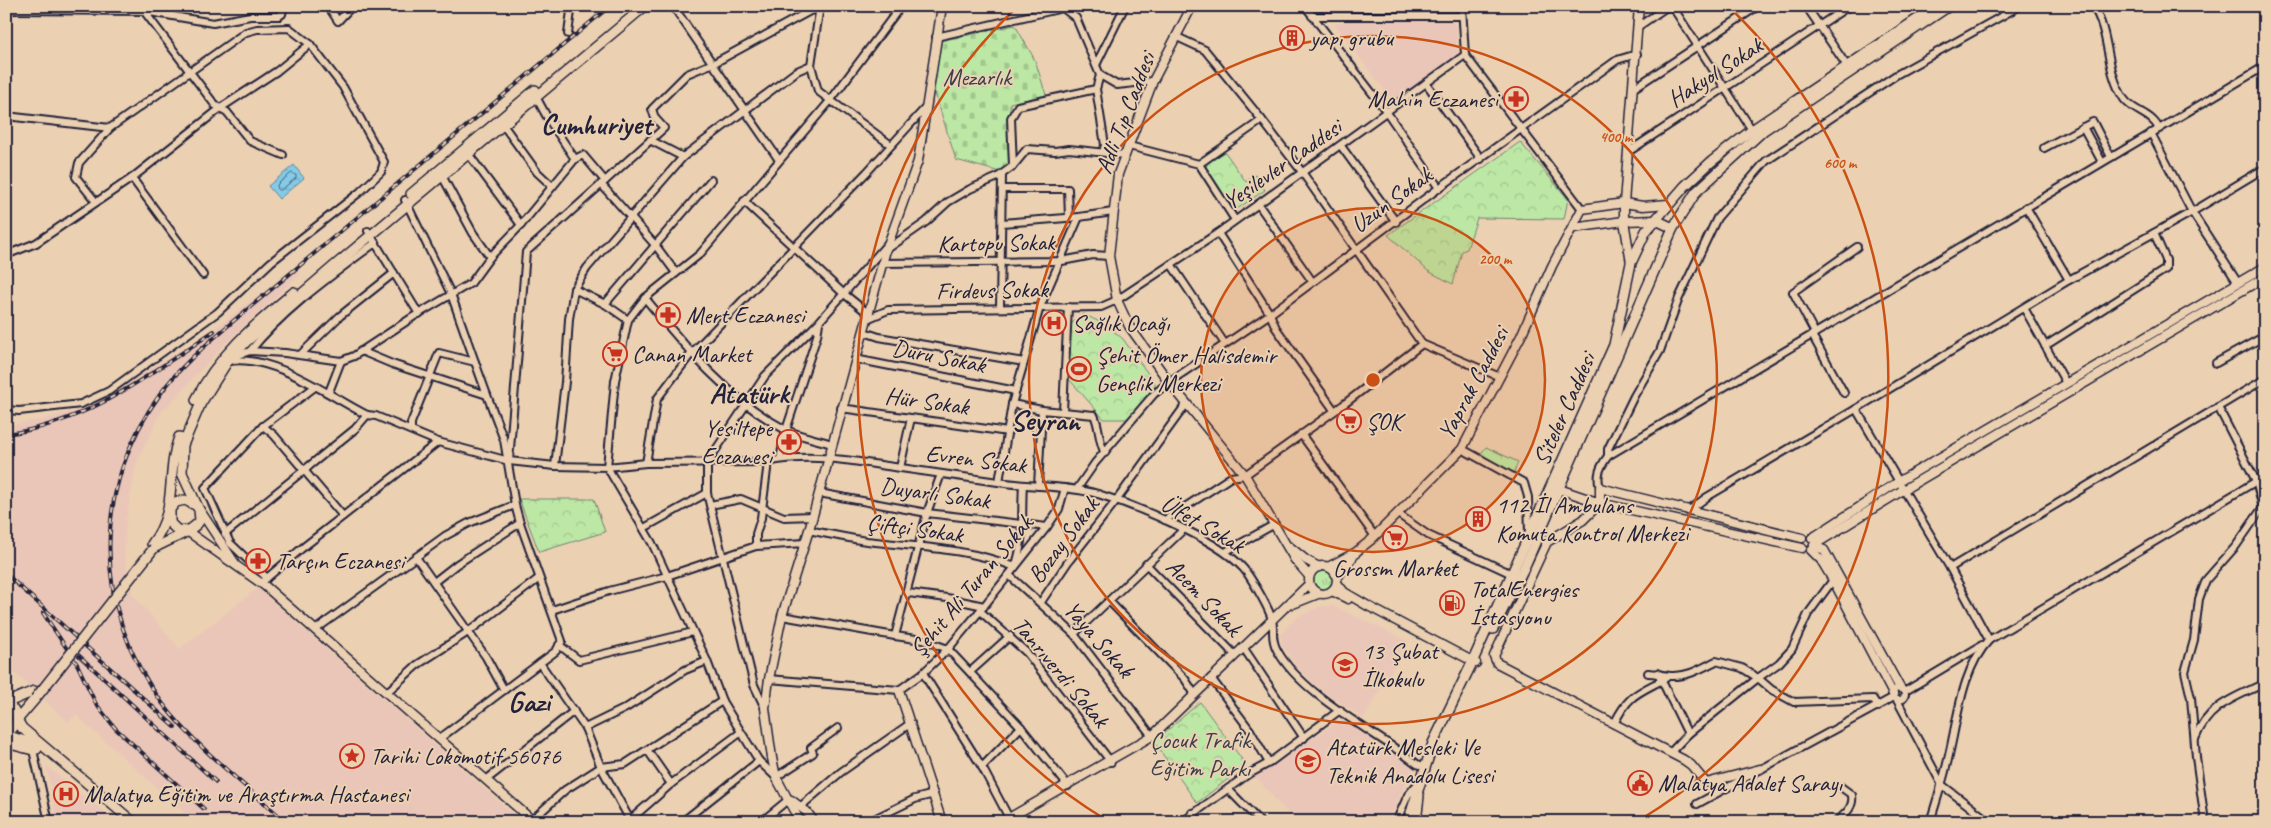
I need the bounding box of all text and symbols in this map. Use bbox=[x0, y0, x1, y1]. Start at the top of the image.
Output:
place label: yapı grubu bbox=[1308, 23, 1395, 53]
building icon: yapı grubu bbox=[1279, 25, 1305, 51]
street label: Hakyol Sokak bbox=[1662, 29, 1770, 114]
street label: Adli Tıp Caddesi bbox=[1088, 45, 1163, 178]
park label: Mezarlık bbox=[943, 62, 1013, 92]
place label: Mahin Eczanesi bbox=[1368, 84, 1501, 114]
pharmacy icon: Mahin Eczanesi bbox=[1503, 86, 1529, 112]
district label: Cumhuriyet bbox=[541, 106, 655, 143]
street label: Yeşilevler Caddesi bbox=[1217, 110, 1350, 216]
text: 400 m bbox=[1600, 128, 1634, 147]
text: 600 m bbox=[1824, 154, 1858, 173]
street label: Uzun Sokak bbox=[1345, 159, 1439, 239]
street label: Kartopu Sokak bbox=[937, 227, 1057, 259]
text: 200 m bbox=[1479, 250, 1513, 269]
street label: Firdevs Sokak bbox=[936, 274, 1050, 306]
place label: Mert Eczanesi bbox=[686, 300, 808, 330]
pharmacy icon: Mert Eczanesi bbox=[655, 302, 681, 328]
place label: Sağlık Ocağı bbox=[1072, 308, 1171, 338]
hospital icon: Sağlık Ocağı bbox=[1041, 310, 1067, 336]
street label: Yaprak Caddesi bbox=[1431, 319, 1516, 444]
street label: Duru Sokak bbox=[890, 332, 990, 380]
place label: Canan Market bbox=[632, 339, 753, 369]
place label: Şehit Ömer Halisdemir Gençlik Merkezi bbox=[1096, 340, 1278, 398]
supermarket icon: Canan Market bbox=[602, 341, 628, 367]
street label: Siteler Caddesi bbox=[1526, 345, 1603, 470]
sports icon: Şehit Ömer Halisdemir Gençlik Merkezi bbox=[1066, 356, 1092, 382]
centre of rings bbox=[1364, 371, 1382, 389]
district label: Atatürk bbox=[710, 375, 791, 412]
street label: Hür Sokak bbox=[883, 380, 973, 422]
district label: Seyran bbox=[1011, 402, 1081, 439]
place label: ŞOK bbox=[1366, 406, 1407, 436]
supermarket icon: ŞOK bbox=[1336, 408, 1362, 434]
place label: Yesiltepe Eczanesi bbox=[701, 413, 776, 471]
pharmacy icon: Yesiltepe Eczanesi bbox=[776, 429, 802, 455]
street label: Evren Sokak bbox=[924, 438, 1030, 480]
street label: Duyarlı Sokak bbox=[878, 470, 994, 516]
street label: Ülfet Sokak bbox=[1156, 488, 1252, 561]
street label: Bozay Sokak bbox=[1021, 489, 1106, 589]
place label: 112 İl Ambulans Komuta Kontrol Merkezi bbox=[1496, 490, 1691, 548]
street label: Çiftçi Sokak bbox=[865, 506, 967, 550]
building icon: 112 İl Ambulans Komuta Kontrol Merkezi bbox=[1465, 506, 1491, 532]
street label: Şehit Ali Turan Sokak bbox=[903, 507, 1040, 663]
supermarket icon: Grossm Market bbox=[1382, 525, 1408, 551]
place label: Tarçın Eczanesi bbox=[276, 546, 408, 576]
pharmacy icon: Tarçın Eczanesi bbox=[245, 548, 271, 574]
street label: Acem Sokak bbox=[1160, 552, 1250, 644]
place label: Grossm Market bbox=[1333, 553, 1459, 583]
place label: TotalEnergies İstasyonu bbox=[1470, 574, 1580, 632]
fuel station icon: TotalEnergies İstasyonu bbox=[1439, 590, 1465, 616]
street label: Yaya Sokak bbox=[1057, 594, 1142, 685]
street label: Tanrıverdi Sokak bbox=[1006, 610, 1117, 735]
place label: 13 Şubat İlkokulu bbox=[1362, 636, 1440, 694]
school or university icon: 13 Şubat İlkokulu bbox=[1332, 652, 1358, 678]
district label: Gazi bbox=[508, 683, 553, 720]
park label: Çocuk Trafik Eğitim Parkı bbox=[1150, 725, 1252, 783]
place label: Atatürk Mesleki Ve Teknik Anadolu Lisesi bbox=[1326, 732, 1496, 790]
place label: Tarihi Lokomotif 56076 bbox=[370, 741, 562, 771]
place icon: Tarihi Lokomotif 56076 bbox=[339, 743, 365, 769]
school or university icon: Atatürk Mesleki Ve Teknik Anadolu Lisesi bbox=[1295, 748, 1321, 774]
place label: Malatya Adalet Sarayı bbox=[1658, 768, 1843, 798]
public building icon: Malatya Adalet Sarayı bbox=[1627, 770, 1653, 796]
place label: Malatya Eğitim ve Araştırma Hastanesi bbox=[84, 779, 411, 809]
hospital icon: Malatya Eğitim ve Araştırma Hastanesi bbox=[53, 781, 79, 807]

